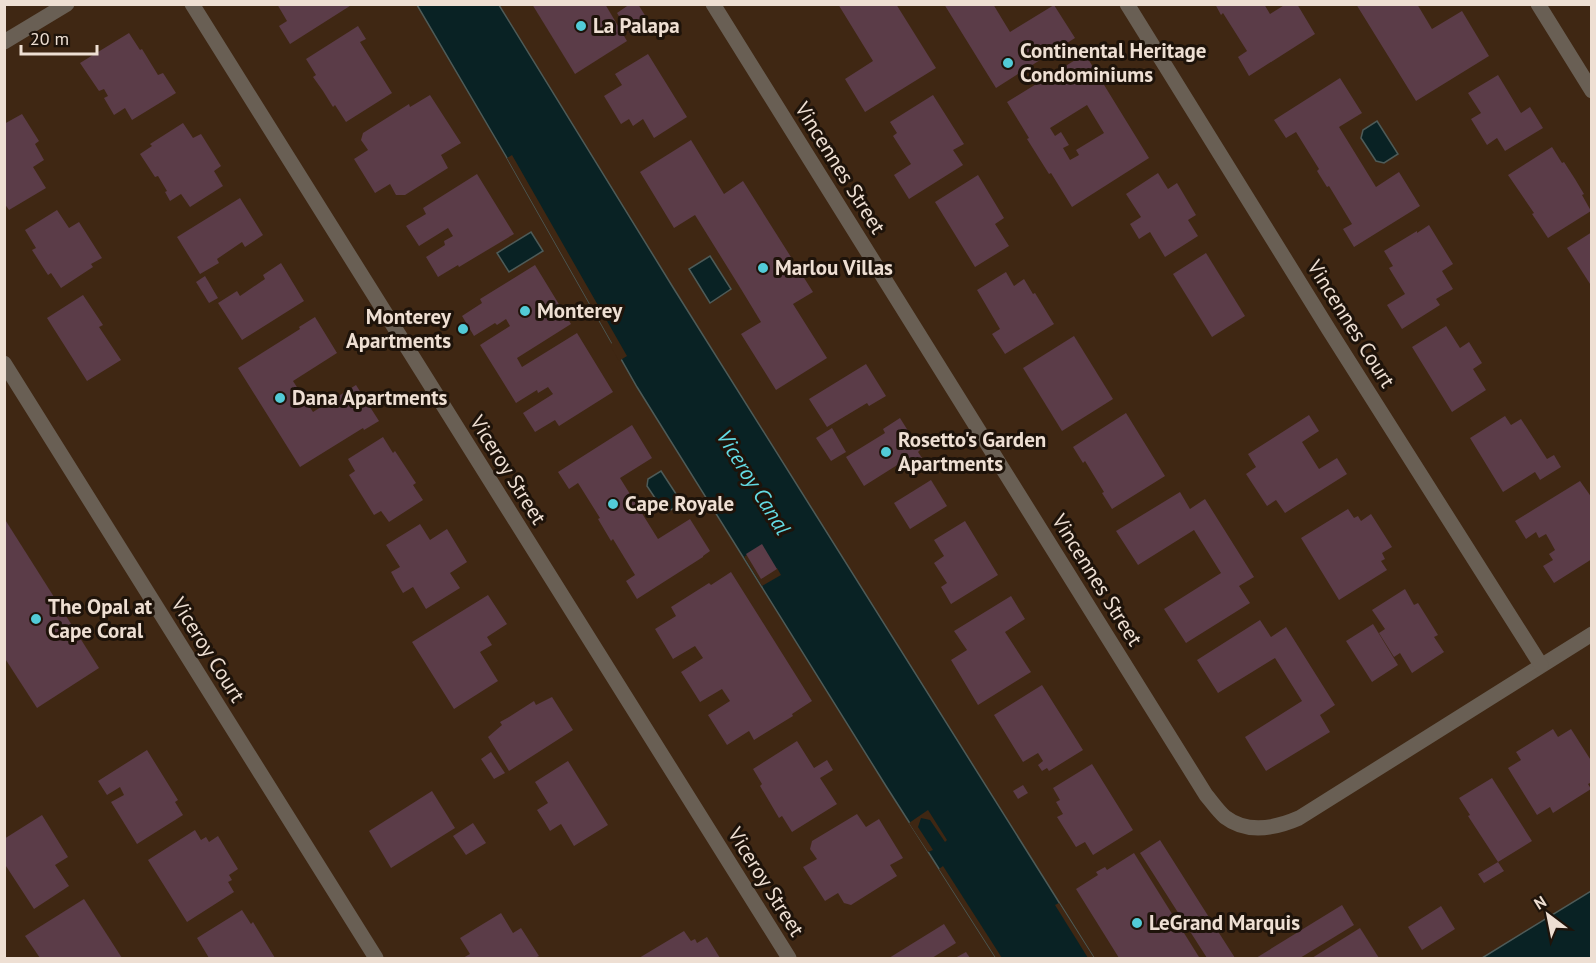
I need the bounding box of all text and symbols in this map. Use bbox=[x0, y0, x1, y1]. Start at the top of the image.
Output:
place label: La Palapa bbox=[593, 12, 680, 39]
scale bar bbox=[21, 18, 98, 56]
marker: La Palapa bbox=[574, 19, 588, 33]
text: 20 m bbox=[30, 27, 69, 50]
place label: Continental Heritage Condominiums bbox=[1020, 37, 1207, 88]
marker: Continental Heritage Condominiums bbox=[1001, 56, 1015, 70]
street label: Vincennes Street bbox=[789, 96, 892, 239]
place label: Marlou Villas bbox=[775, 254, 893, 281]
street label: Vincennes Court bbox=[1301, 254, 1401, 393]
marker: Marlou Villas bbox=[756, 261, 770, 275]
place label: Monterey bbox=[537, 297, 623, 324]
place label: Monterey Apartments bbox=[346, 303, 452, 354]
marker: Monterey bbox=[518, 304, 532, 318]
marker: Monterey Apartments bbox=[456, 322, 470, 336]
place label: Dana Apartments bbox=[292, 384, 447, 411]
marker: Dana Apartments bbox=[273, 391, 287, 405]
street label: Viceroy Street bbox=[464, 409, 553, 529]
water label: Viceroy Canal bbox=[711, 424, 797, 540]
place label: Rosetto's Garden Apartments bbox=[898, 426, 1046, 477]
marker: Rosetto's Garden Apartments bbox=[879, 445, 893, 459]
place label: Cape Royale bbox=[625, 490, 734, 517]
marker: Cape Royale bbox=[606, 497, 620, 511]
street label: Vincennes Street bbox=[1046, 508, 1149, 651]
street label: Viceroy Court bbox=[165, 591, 251, 707]
place label: The Opal at Cape Coral bbox=[48, 593, 153, 644]
marker: The Opal at Cape Coral bbox=[29, 612, 43, 626]
street label: Viceroy Street bbox=[722, 821, 811, 941]
north arrow bbox=[1518, 885, 1578, 945]
text: N bbox=[1530, 891, 1550, 914]
place label: LeGrand Marquis bbox=[1149, 909, 1300, 936]
marker: LeGrand Marquis bbox=[1130, 916, 1144, 930]

